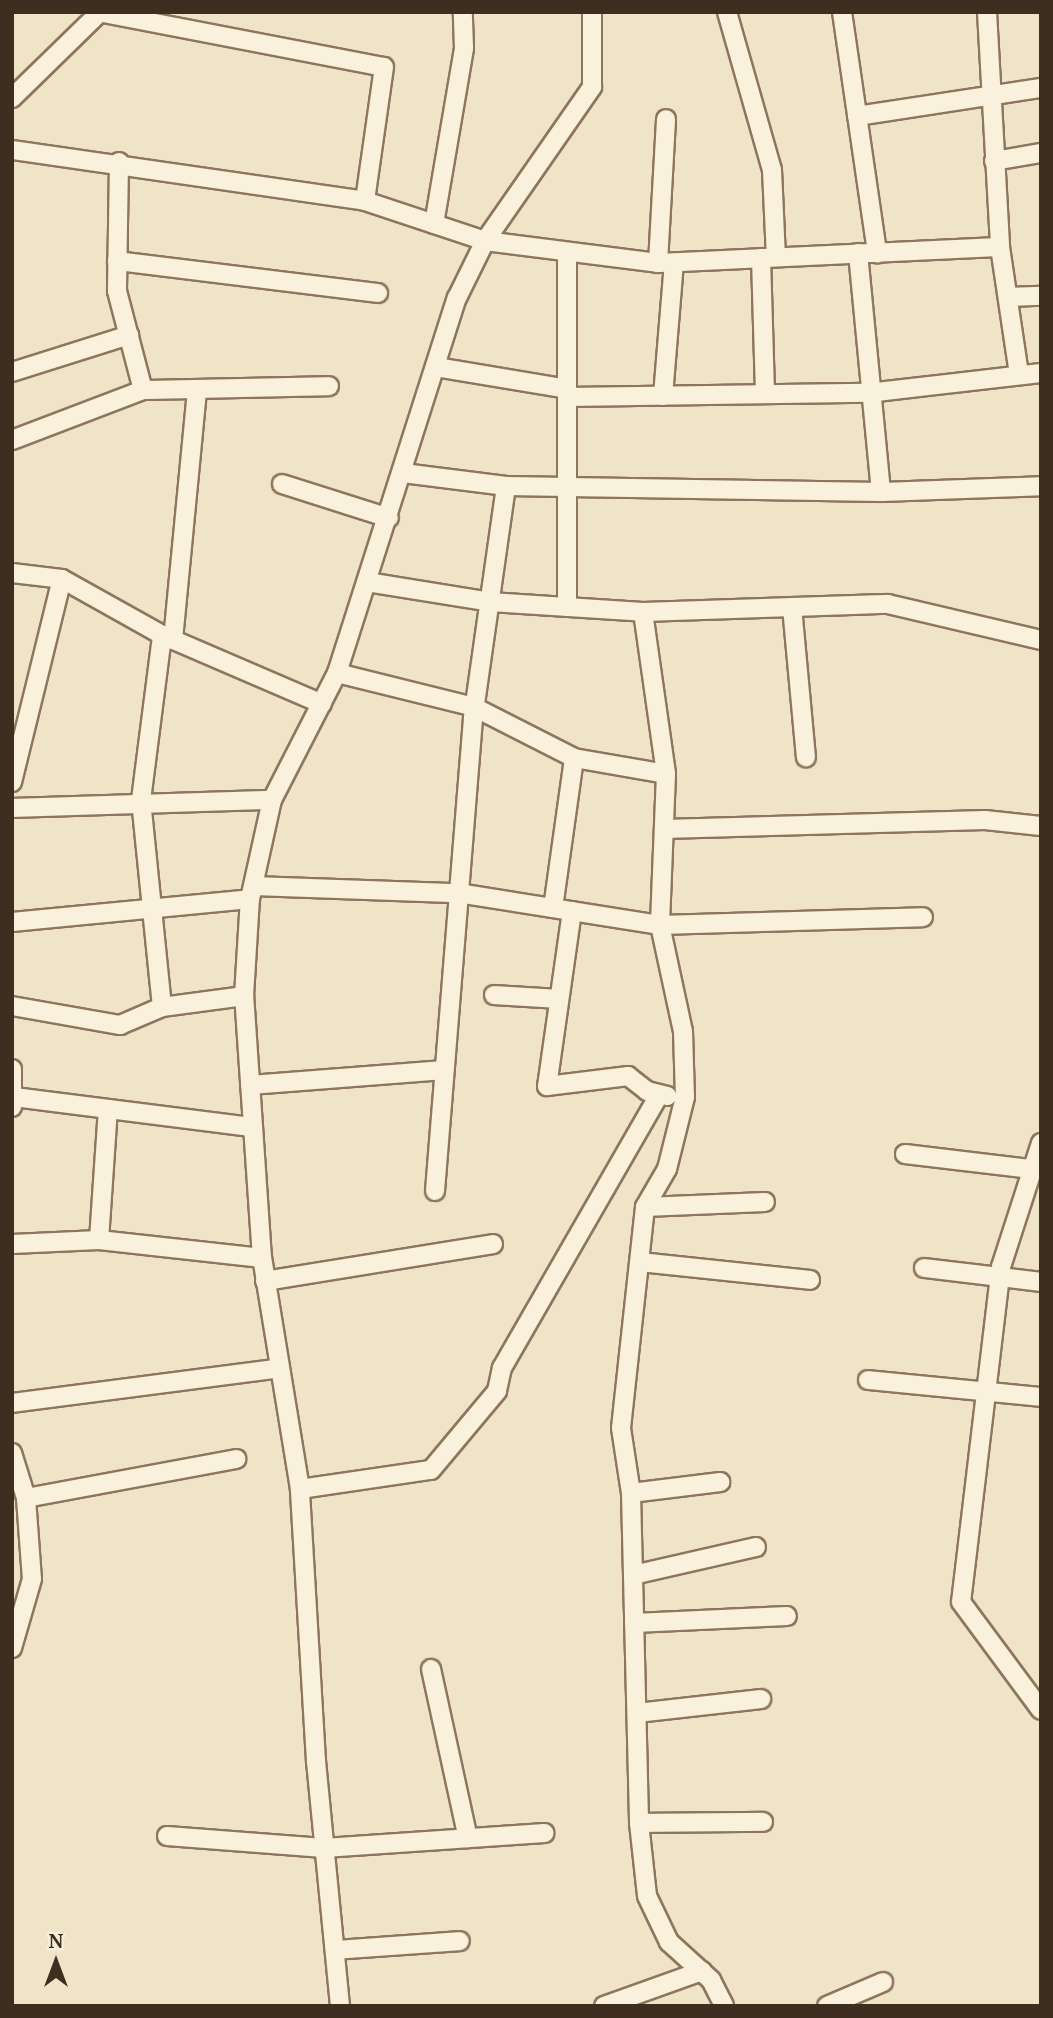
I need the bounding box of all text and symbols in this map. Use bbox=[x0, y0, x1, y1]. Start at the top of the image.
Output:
north arrow bbox=[21, 1927, 91, 1997]
text: N bbox=[49, 1928, 63, 1954]

